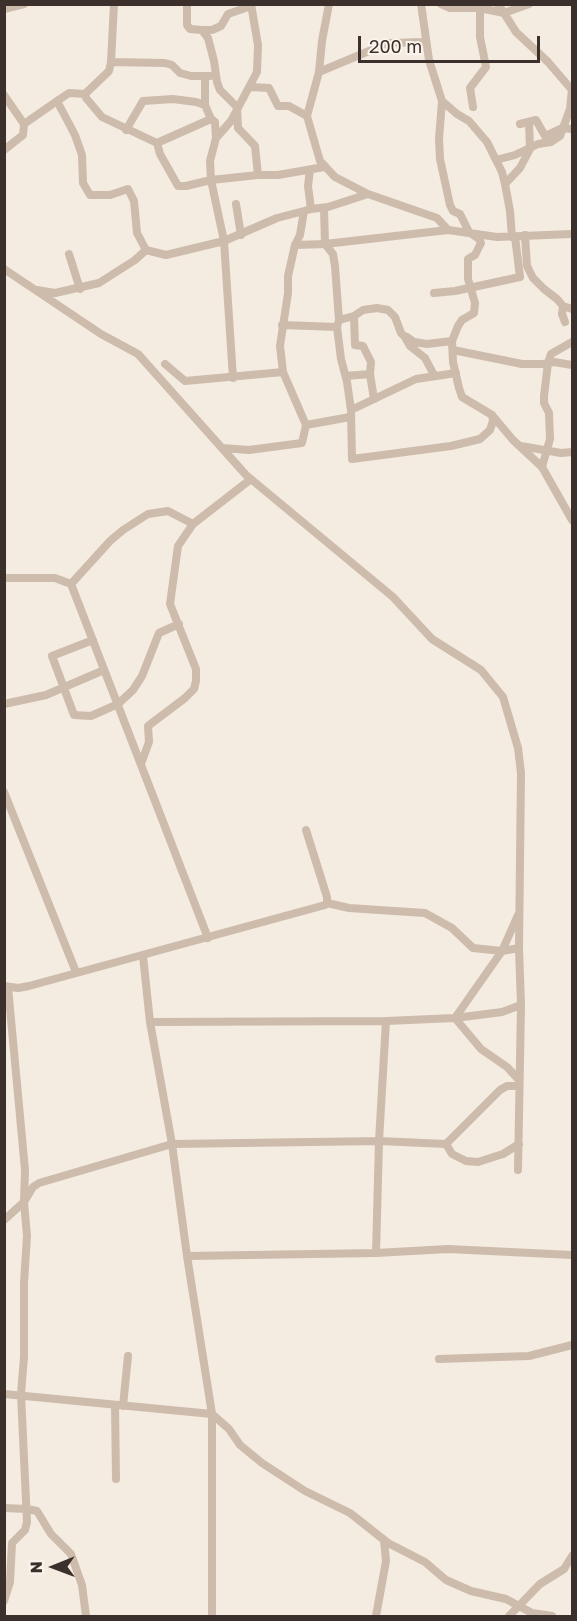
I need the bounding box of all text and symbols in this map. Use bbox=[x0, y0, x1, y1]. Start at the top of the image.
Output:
scale bar bbox=[361, 24, 542, 62]
text: 200 m bbox=[369, 35, 422, 57]
north arrow bbox=[24, 1537, 84, 1597]
text: N bbox=[26, 1561, 46, 1574]

